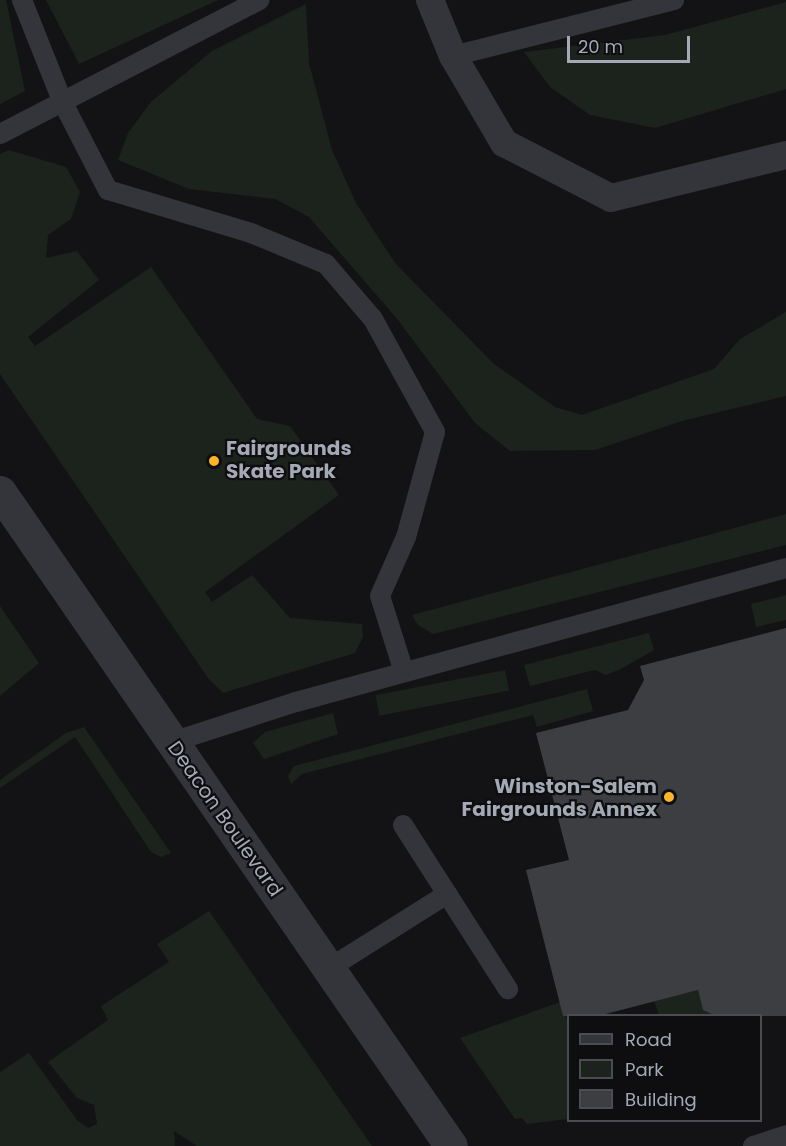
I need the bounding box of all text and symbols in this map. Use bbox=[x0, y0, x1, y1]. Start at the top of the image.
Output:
scale bar bbox=[570, 24, 693, 62]
text: 20 m bbox=[578, 34, 623, 59]
place label: Fairgrounds Skate Park bbox=[226, 437, 352, 484]
marker: Fairgrounds Skate Park bbox=[207, 454, 221, 468]
street label: Deacon Boulevard bbox=[162, 737, 288, 901]
place label: Winston-Salem Fairgrounds Annex bbox=[461, 774, 657, 821]
marker: Winston-Salem Fairgrounds Annex bbox=[662, 790, 676, 804]
legend bbox=[567, 1014, 762, 1122]
text: Road bbox=[625, 1027, 672, 1052]
text: Park bbox=[625, 1057, 664, 1082]
text: Building bbox=[625, 1087, 697, 1112]

